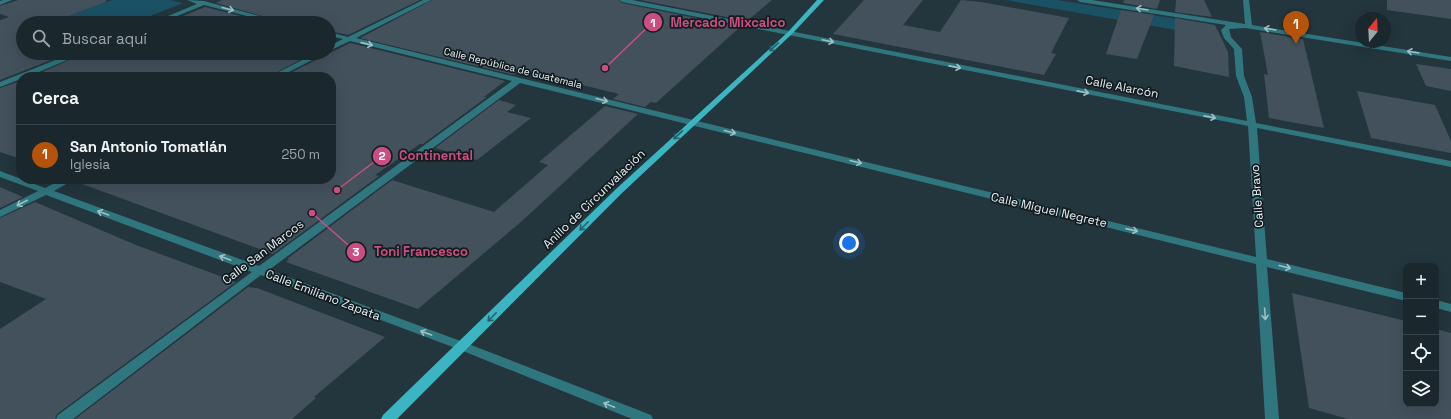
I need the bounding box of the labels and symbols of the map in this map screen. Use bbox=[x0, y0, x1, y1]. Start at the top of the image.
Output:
one-way arrow bbox=[1136, 5, 1149, 13]
one-way arrow bbox=[221, 6, 234, 14]
callout: Mercado Mixcalco bbox=[643, 10, 794, 35]
pin: 1 bbox=[1283, 11, 1309, 44]
north arrow bbox=[1355, 12, 1391, 48]
text: Mercado Mixcalco bbox=[671, 14, 785, 31]
text: 1 bbox=[650, 15, 656, 31]
one-way arrow bbox=[1264, 25, 1277, 33]
one-way arrow bbox=[821, 37, 834, 45]
one-way arrow bbox=[360, 40, 373, 48]
one-way arrow bbox=[768, 43, 779, 52]
street label: Calle República de Guatemala bbox=[443, 45, 584, 92]
one-way arrow bbox=[1406, 48, 1419, 56]
one-way arrow bbox=[948, 63, 961, 71]
street label: Calle Alarcón bbox=[1084, 72, 1160, 102]
one-way arrow bbox=[1076, 88, 1089, 96]
one-way arrow bbox=[595, 97, 608, 105]
one-way arrow bbox=[1203, 113, 1216, 121]
one-way arrow bbox=[723, 128, 736, 136]
one-way arrow bbox=[673, 131, 683, 140]
callout: Continental bbox=[372, 143, 481, 168]
street label: Anillo de Circunvalación bbox=[539, 146, 649, 252]
text: Continental bbox=[399, 147, 473, 164]
text: 2 bbox=[378, 148, 386, 164]
one-way arrow bbox=[849, 159, 862, 167]
street label: Calle Bravo bbox=[1247, 164, 1267, 228]
street label: Calle Miguel Negrete bbox=[989, 189, 1109, 231]
one-way arrow bbox=[17, 200, 29, 207]
one-way arrow bbox=[98, 209, 110, 217]
street label: Calle San Marcos bbox=[219, 216, 307, 288]
one-way arrow bbox=[579, 221, 589, 231]
one-way arrow bbox=[1125, 226, 1138, 234]
your location bbox=[839, 233, 859, 253]
callout: Toni Francesco bbox=[346, 239, 476, 264]
text: Toni Francesco bbox=[374, 243, 468, 260]
text: 3 bbox=[352, 244, 360, 260]
one-way arrow bbox=[220, 253, 232, 261]
one-way arrow bbox=[1279, 263, 1292, 271]
street label: Calle Emiliano Zapata bbox=[263, 266, 383, 324]
one-way arrow bbox=[1262, 307, 1269, 320]
one-way arrow bbox=[487, 312, 497, 322]
one-way arrow bbox=[420, 329, 432, 337]
one-way arrow bbox=[604, 400, 616, 408]

